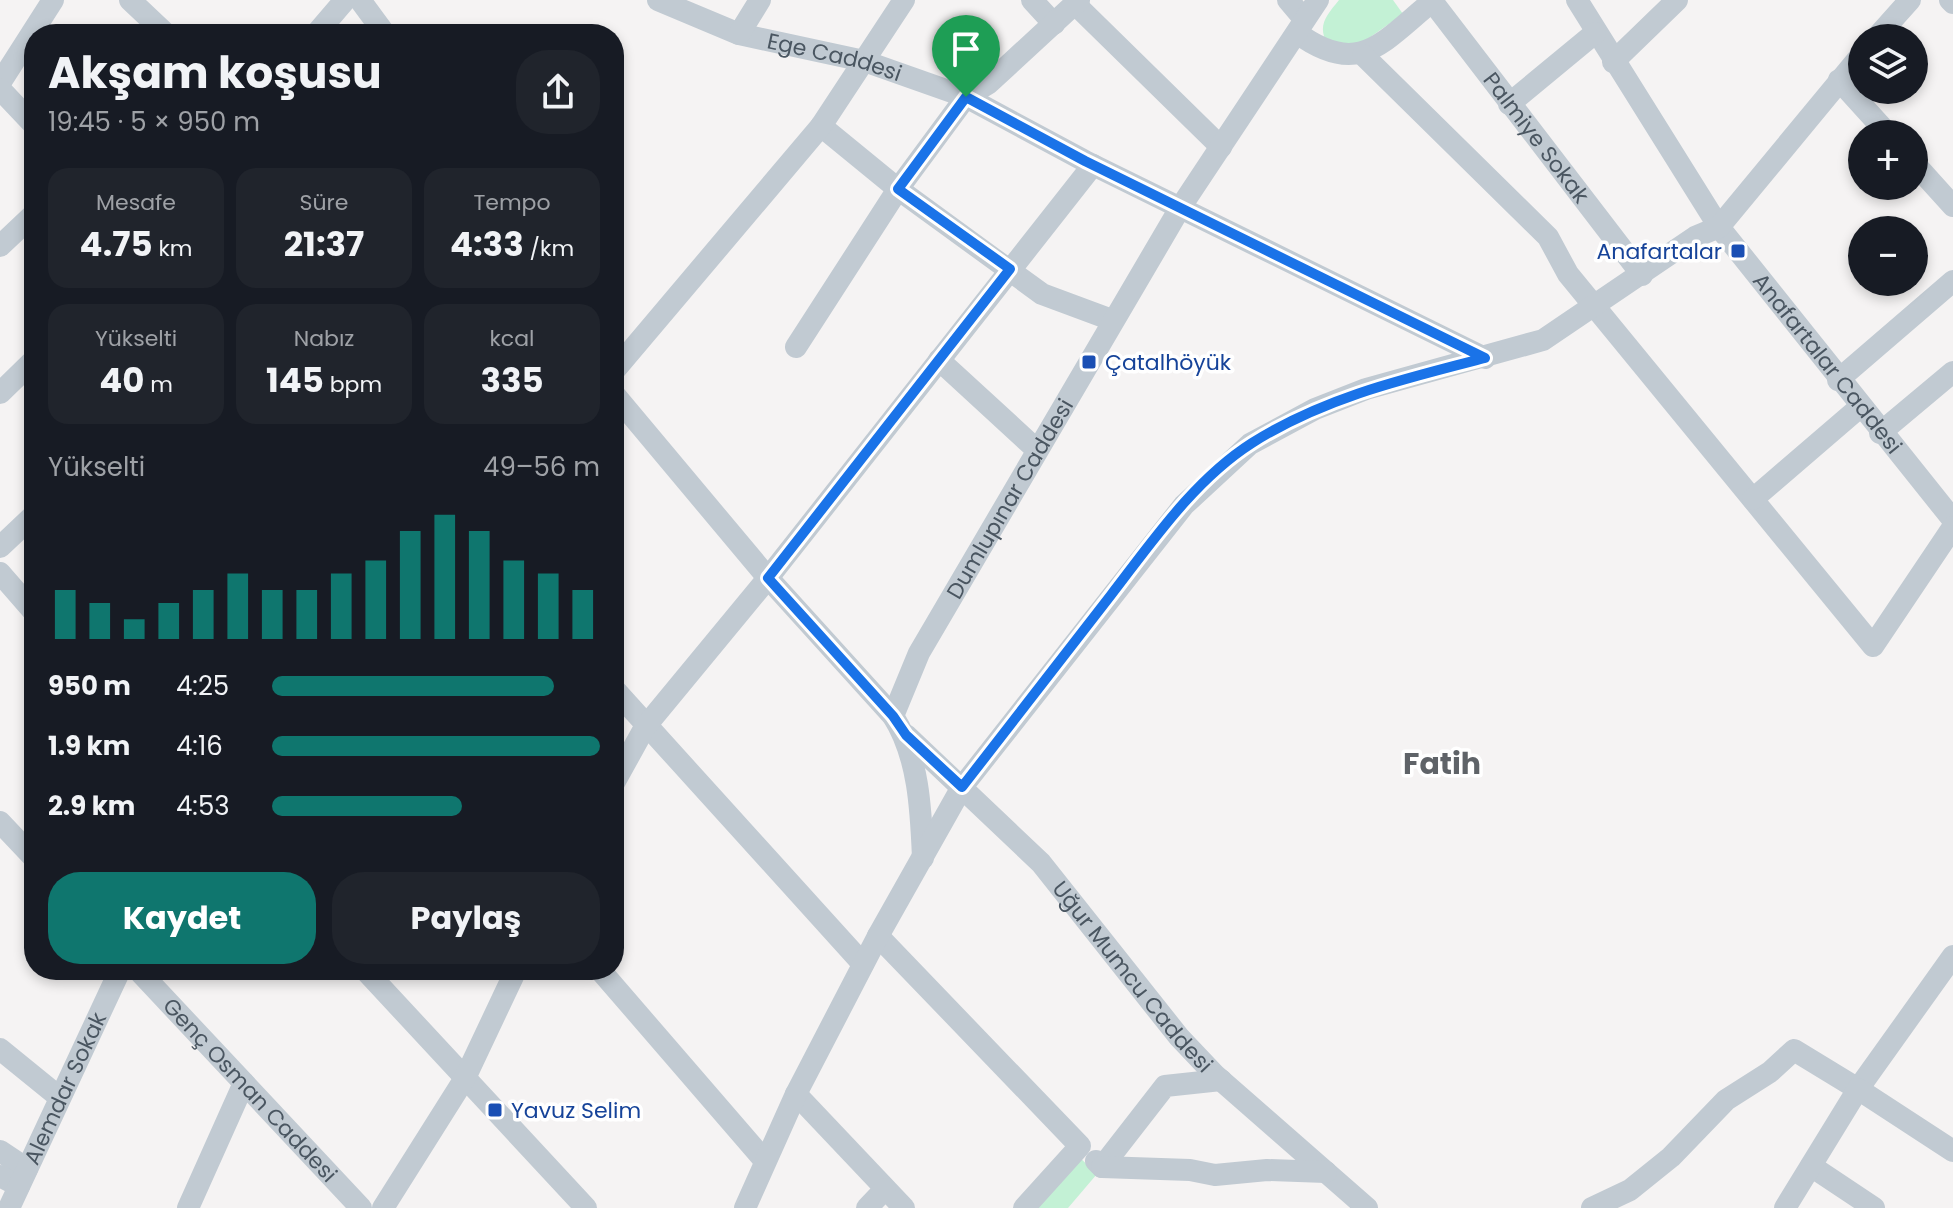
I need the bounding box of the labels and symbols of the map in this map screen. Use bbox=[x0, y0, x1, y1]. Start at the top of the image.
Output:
pin bbox=[932, 15, 1000, 97]
street label: Ege Caddesi bbox=[764, 25, 906, 89]
street label: Palmiye Sokak bbox=[1476, 66, 1597, 210]
place label: Anafartalar bbox=[1597, 236, 1722, 267]
marker: Anafartalar bbox=[1729, 242, 1747, 260]
street label: Anafartalar Caddesi bbox=[1746, 266, 1910, 460]
place label: Çatalhöyük bbox=[1105, 347, 1232, 378]
marker: Çatalhöyük bbox=[1080, 353, 1098, 371]
street label: Dumlupınar Caddesi bbox=[939, 393, 1080, 604]
district label: Fatih bbox=[1403, 742, 1481, 785]
street label: Uğur Mumcu Caddesi bbox=[1045, 874, 1220, 1079]
street label: Genç Osman Caddesi bbox=[156, 991, 344, 1189]
street label: Alemdar Sokak bbox=[16, 1006, 114, 1170]
place label: Yavuz Selim bbox=[511, 1095, 641, 1126]
marker: Yavuz Selim bbox=[486, 1101, 504, 1119]

